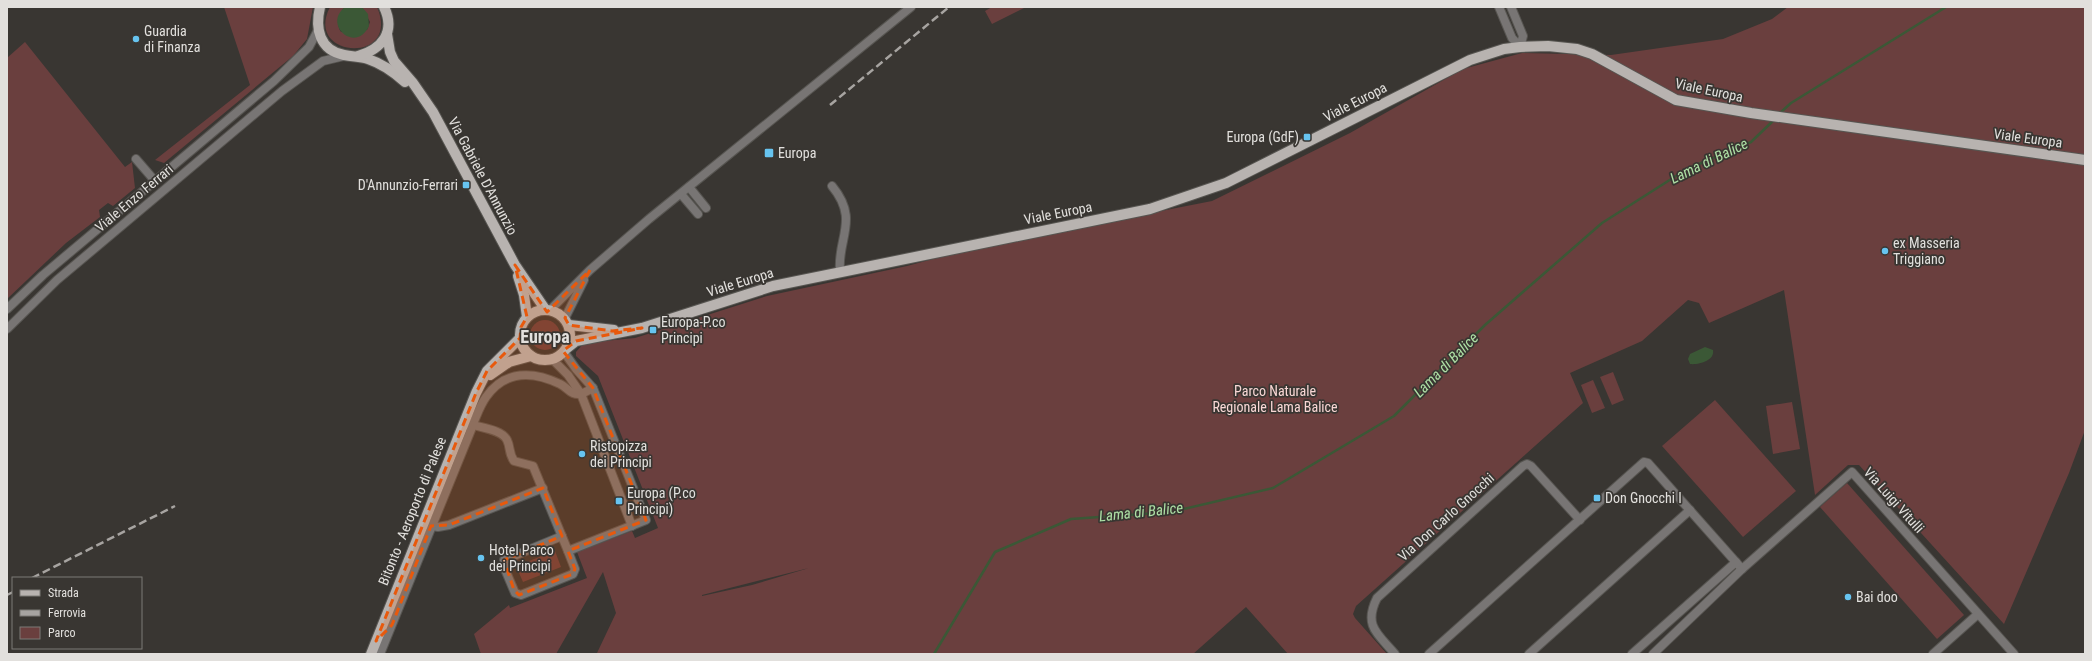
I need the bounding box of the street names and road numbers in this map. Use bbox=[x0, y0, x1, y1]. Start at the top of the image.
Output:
street label: Viale Europa bbox=[1674, 75, 1744, 105]
street label: Viale Europa bbox=[1321, 79, 1389, 125]
street label: Via Gabriele D'Annunzio bbox=[445, 114, 521, 238]
street label: Viale Europa bbox=[1993, 125, 2063, 151]
street label: Viale Enzo Ferrari bbox=[92, 161, 176, 235]
street label: Viale Europa bbox=[1023, 199, 1093, 227]
street label: Viale Europa bbox=[705, 264, 775, 300]
street label: Bitonto - Aeroporto di Palese bbox=[375, 434, 449, 588]
street label: Via Luigi Vitulli bbox=[1861, 464, 1927, 536]
street label: Via Don Carlo Gnocchi bbox=[1395, 470, 1497, 564]

